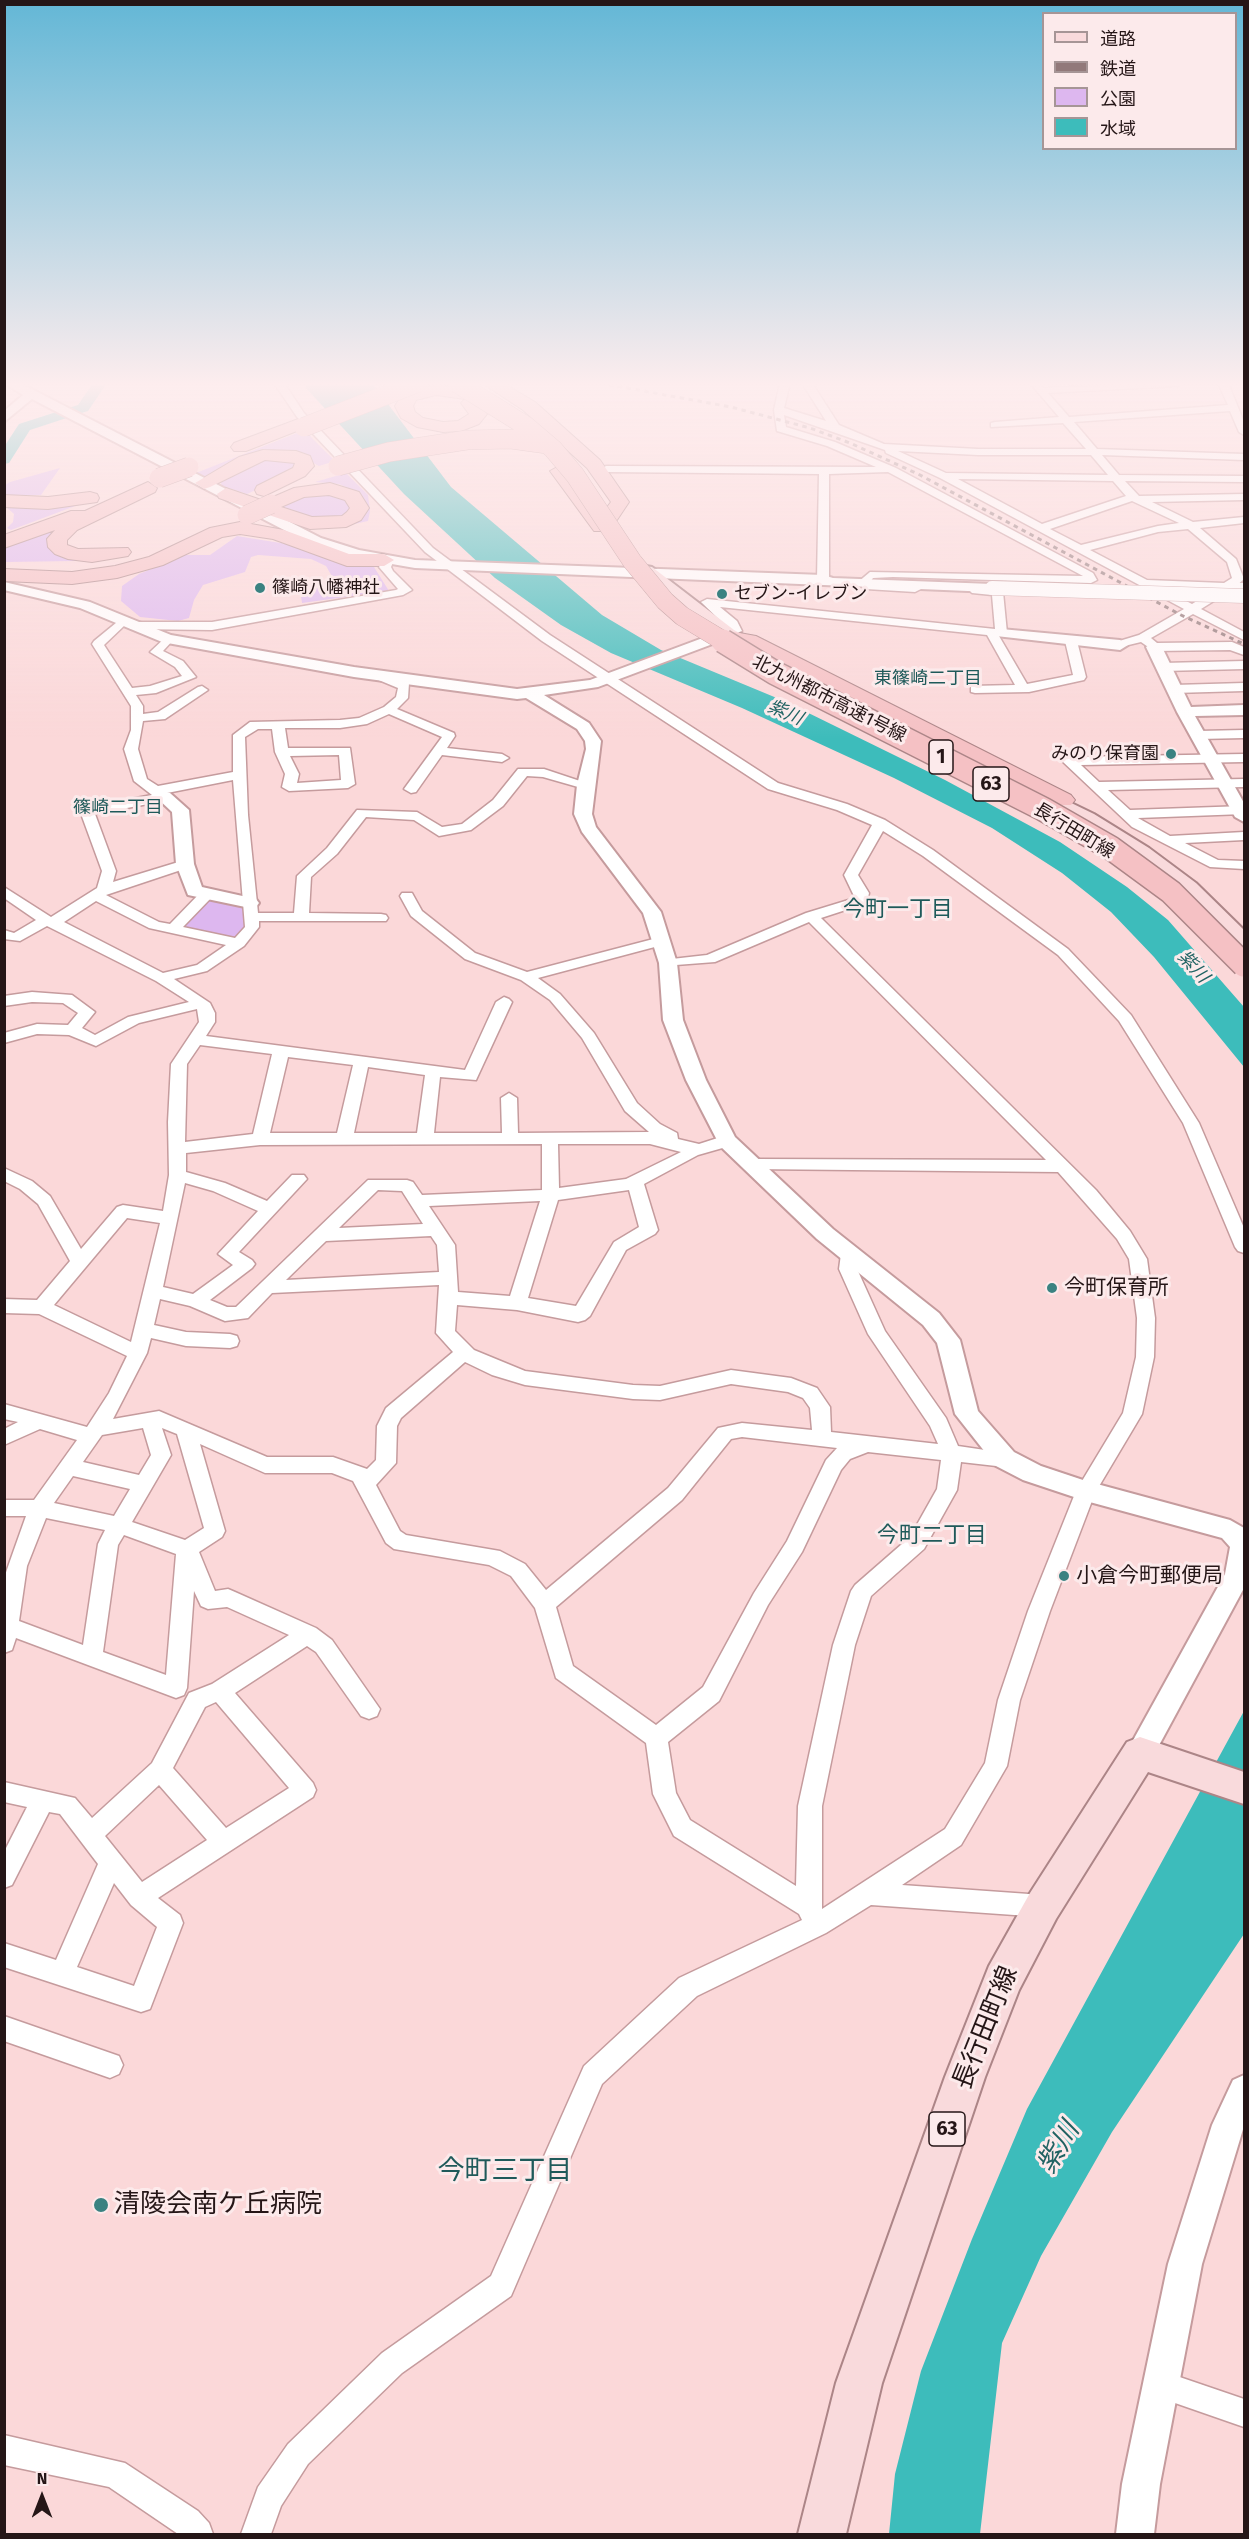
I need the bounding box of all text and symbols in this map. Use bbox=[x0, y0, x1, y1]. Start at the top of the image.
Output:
legend bbox=[1042, 12, 1237, 150]
text: 道路 bbox=[1100, 28, 1136, 50]
text: 鉄道 bbox=[1100, 58, 1136, 80]
text: 公園 bbox=[1100, 88, 1136, 110]
text: 水域 bbox=[1100, 118, 1136, 140]
place label: 篠崎八幡神社 bbox=[272, 577, 380, 599]
marker: 篠崎八幡神社 bbox=[253, 581, 267, 595]
place label: セブン-イレブン bbox=[734, 583, 867, 605]
marker: セブン-イレブン bbox=[715, 587, 729, 601]
street label: 北九州都市高速1号線 bbox=[748, 651, 910, 747]
district label: 東篠崎二丁目 bbox=[874, 668, 982, 690]
water label: 紫川 bbox=[764, 696, 806, 730]
road number: 1 bbox=[929, 740, 953, 774]
place label: みのり保育園 bbox=[1051, 743, 1159, 765]
marker: みのり保育園 bbox=[1164, 747, 1178, 761]
road number: 63 bbox=[973, 767, 1009, 801]
district label: 篠崎二丁目 bbox=[73, 797, 163, 819]
street label: 長行田町線 bbox=[1030, 799, 1118, 863]
district label: 今町一丁目 bbox=[843, 897, 953, 923]
water label: 紫川 bbox=[1173, 946, 1213, 988]
place label: 今町保育所 bbox=[1064, 1275, 1169, 1301]
marker: 今町保育所 bbox=[1045, 1281, 1059, 1295]
district label: 今町二丁目 bbox=[877, 1523, 987, 1549]
place label: 小倉今町郵便局 bbox=[1076, 1563, 1223, 1589]
marker: 小倉今町郵便局 bbox=[1057, 1569, 1071, 1583]
street label: 長行田町線 bbox=[947, 1962, 1025, 2094]
road number: 63 bbox=[929, 2112, 965, 2146]
water label: 紫川 bbox=[1031, 2117, 1087, 2179]
district label: 今町三丁目 bbox=[438, 2155, 572, 2187]
place label: 清陵会南ケ丘病院 bbox=[114, 2189, 322, 2221]
marker: 清陵会南ケ丘病院 bbox=[92, 2196, 110, 2214]
north arrow bbox=[12, 2467, 72, 2527]
text: N bbox=[37, 2469, 47, 2488]

